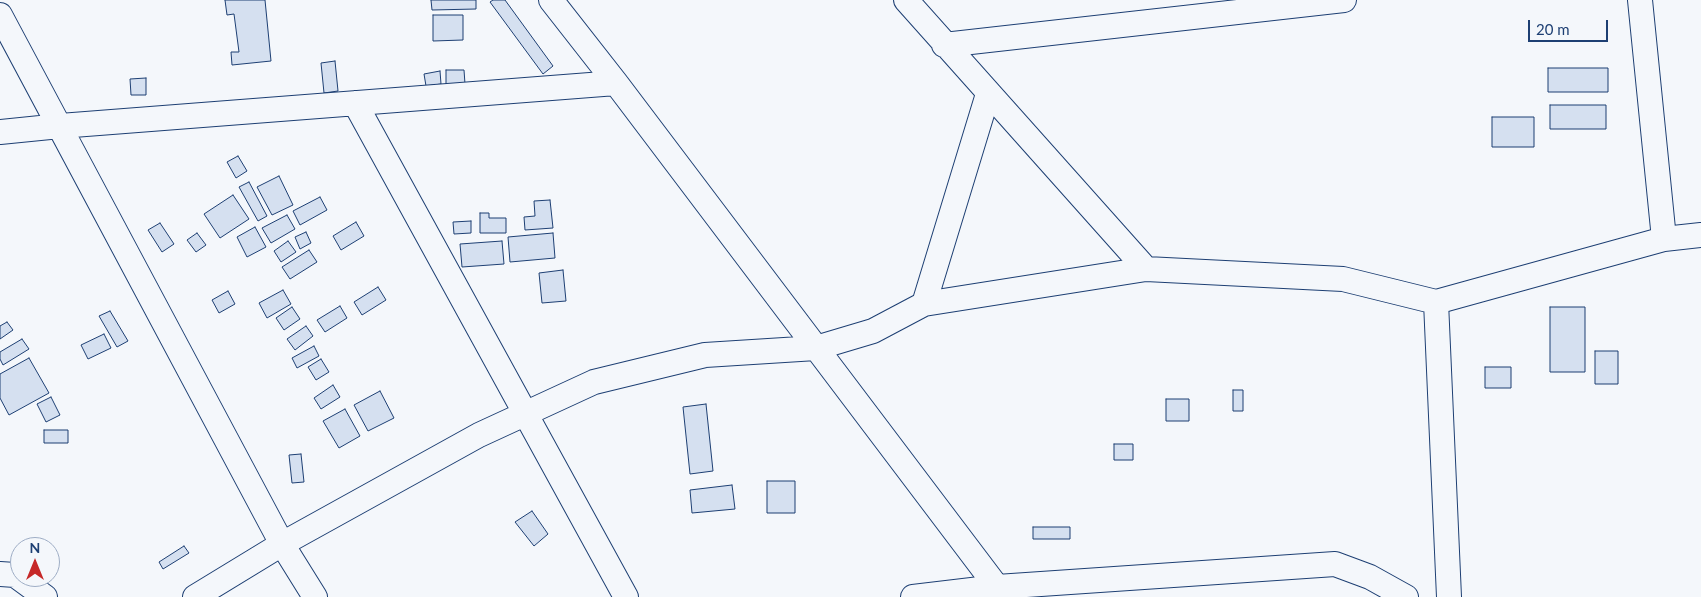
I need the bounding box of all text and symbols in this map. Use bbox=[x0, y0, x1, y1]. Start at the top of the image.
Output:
scale bar bbox=[1531, 10, 1611, 42]
text: 20 m bbox=[1536, 20, 1570, 38]
north arrow bbox=[10, 537, 60, 587]
text: N bbox=[30, 539, 40, 556]

